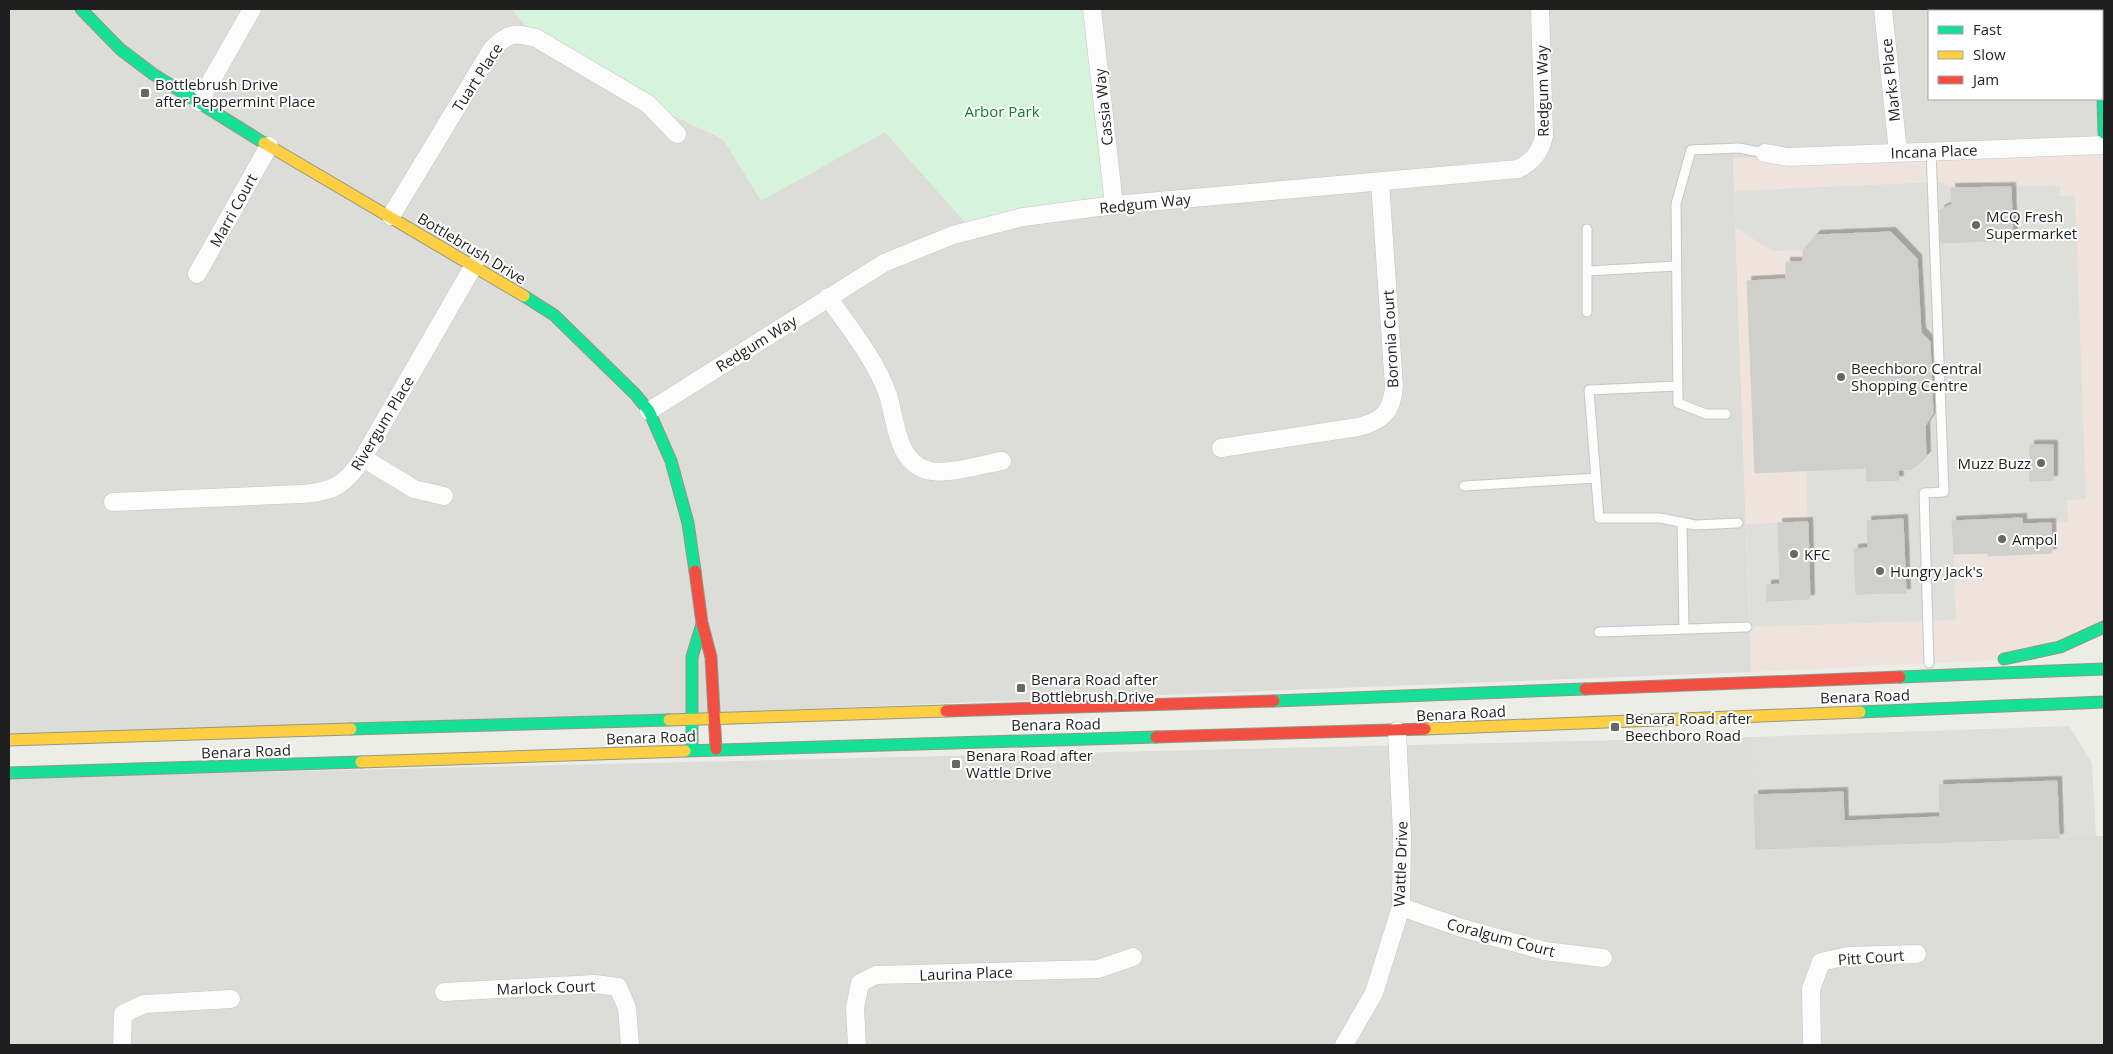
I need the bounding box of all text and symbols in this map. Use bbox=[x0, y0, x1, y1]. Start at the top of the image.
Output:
legend bbox=[1928, 10, 2103, 100]
text: Fast bbox=[1973, 19, 2002, 39]
street label: Marks Place bbox=[1876, 37, 1904, 123]
street label: Tuart Place bbox=[447, 39, 507, 115]
text: Slow bbox=[1973, 44, 2006, 64]
street label: Redgum Way bbox=[1531, 45, 1553, 137]
street label: Cassia Way bbox=[1089, 67, 1117, 147]
text: Jam bbox=[1971, 69, 1999, 89]
place label: Bottlebrush Drive after Peppermint Place bbox=[155, 74, 315, 111]
marker: Bottlebrush Drive after Peppermint Place bbox=[139, 87, 151, 99]
park label: Arbor Park bbox=[964, 101, 1040, 121]
street label: Incana Place bbox=[1890, 139, 1978, 163]
street label: Marri Court bbox=[205, 170, 261, 250]
street label: Redgum Way bbox=[1098, 188, 1192, 218]
place label: MCQ Fresh Supermarket bbox=[1986, 206, 2077, 243]
street label: Bottlebrush Drive bbox=[414, 208, 530, 288]
marker: MCQ Fresh Supermarket bbox=[1970, 219, 1982, 231]
street label: Boronia Court bbox=[1377, 289, 1403, 389]
street label: Redgum Way bbox=[712, 310, 801, 376]
place label: Beechboro Central Shopping Centre bbox=[1851, 358, 1982, 395]
marker: Beechboro Central Shopping Centre bbox=[1835, 371, 1847, 383]
street label: Rivergum Place bbox=[346, 372, 418, 474]
place label: Muzz Buzz bbox=[1957, 453, 2031, 473]
marker: Muzz Buzz bbox=[2035, 457, 2047, 469]
place label: Ampol bbox=[2012, 529, 2057, 549]
marker: Ampol bbox=[1996, 533, 2008, 545]
place label: KFC bbox=[1804, 544, 1830, 564]
marker: KFC bbox=[1788, 548, 1800, 560]
place label: Hungry Jack's bbox=[1890, 561, 1983, 581]
marker: Hungry Jack's bbox=[1874, 565, 1886, 577]
place label: Benara Road after Bottlebrush Drive bbox=[1031, 669, 1158, 706]
marker: Benara Road after Bottlebrush Drive bbox=[1015, 682, 1027, 694]
street label: Benara Road bbox=[1820, 684, 1910, 708]
street label: Benara Road bbox=[1416, 701, 1506, 725]
place label: Benara Road after Beechboro Road bbox=[1625, 708, 1752, 745]
street label: Benara Road bbox=[1011, 713, 1101, 735]
marker: Benara Road after Beechboro Road bbox=[1609, 721, 1621, 733]
street label: Benara Road bbox=[606, 725, 696, 749]
street label: Benara Road bbox=[201, 739, 291, 763]
place label: Benara Road after Wattle Drive bbox=[966, 745, 1093, 782]
marker: Benara Road after Wattle Drive bbox=[950, 758, 962, 770]
street label: Wattle Drive bbox=[1389, 821, 1411, 907]
street label: Coralgum Court bbox=[1445, 913, 1557, 961]
street label: Pitt Court bbox=[1837, 945, 1905, 969]
street label: Laurina Place bbox=[919, 961, 1013, 985]
street label: Marlock Court bbox=[496, 975, 596, 999]

